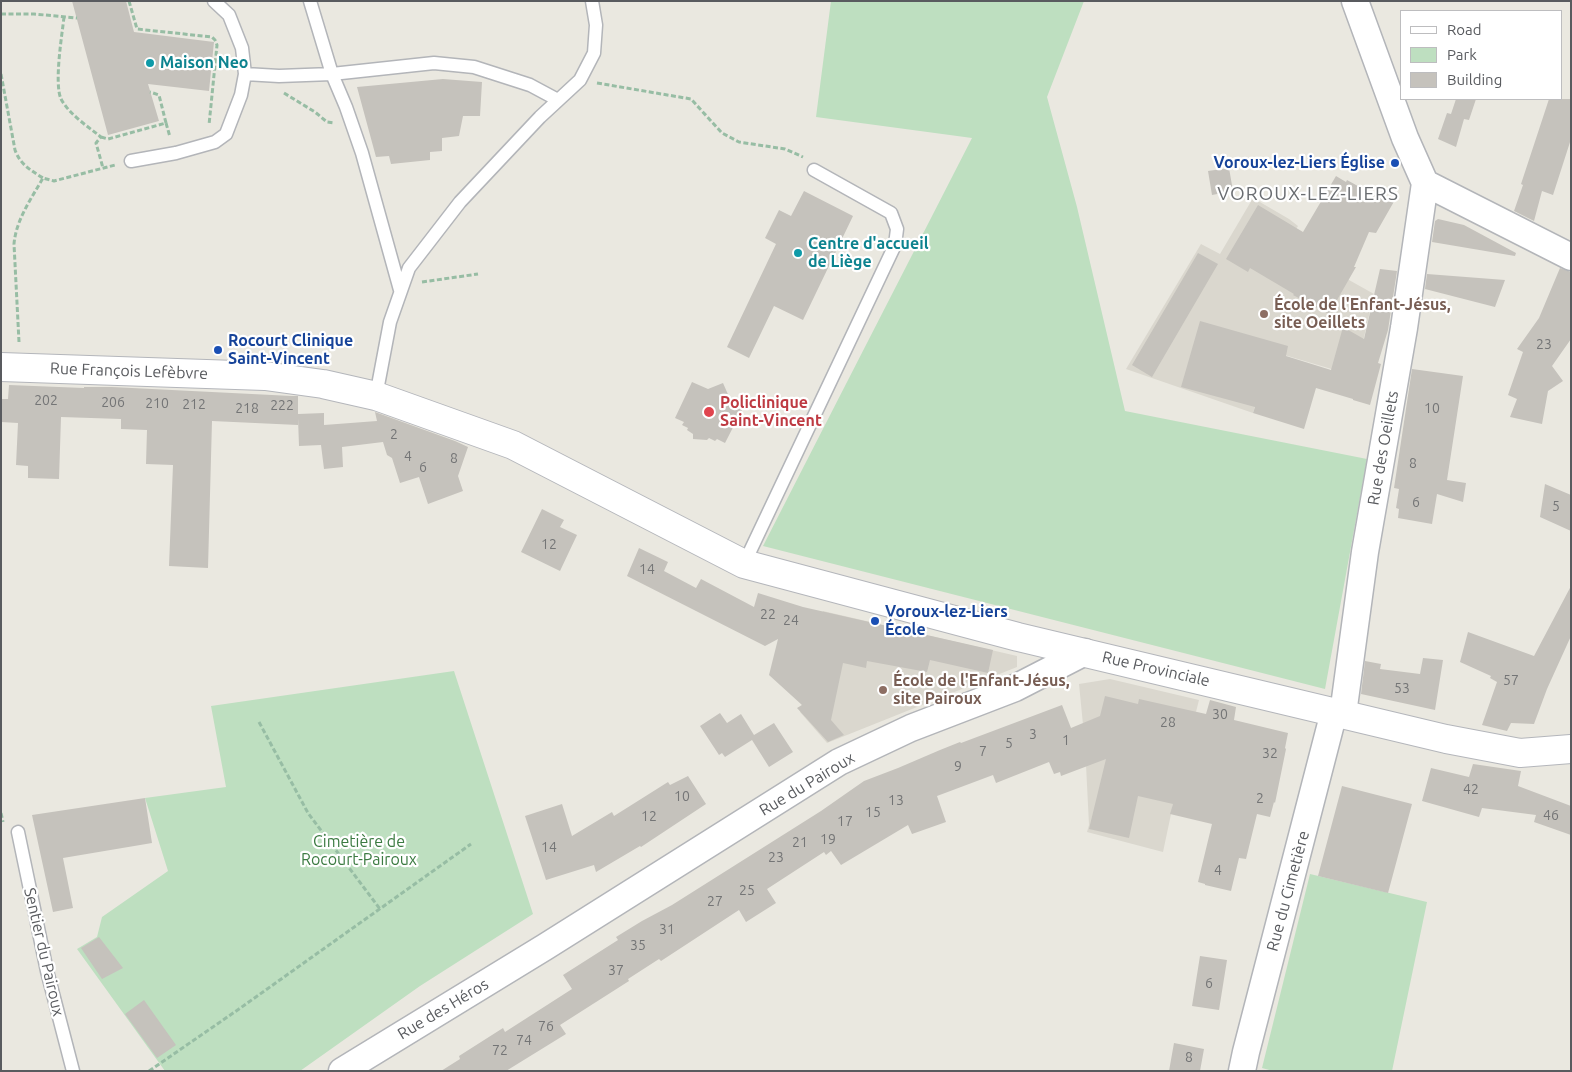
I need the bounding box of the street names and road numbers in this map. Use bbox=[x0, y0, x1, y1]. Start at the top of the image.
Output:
street label: Rue François Lefèbvre bbox=[50, 359, 208, 383]
street label: Rue des Oeillets bbox=[1363, 389, 1403, 507]
street label: Rue Provinciale bbox=[1100, 647, 1212, 691]
street label: Rue du Pairoux bbox=[756, 748, 858, 820]
street label: Rue du Cimetière bbox=[1263, 829, 1313, 953]
street label: Sentier du Pairoux bbox=[20, 886, 68, 1018]
street label: Rue des Héros bbox=[394, 974, 492, 1044]

